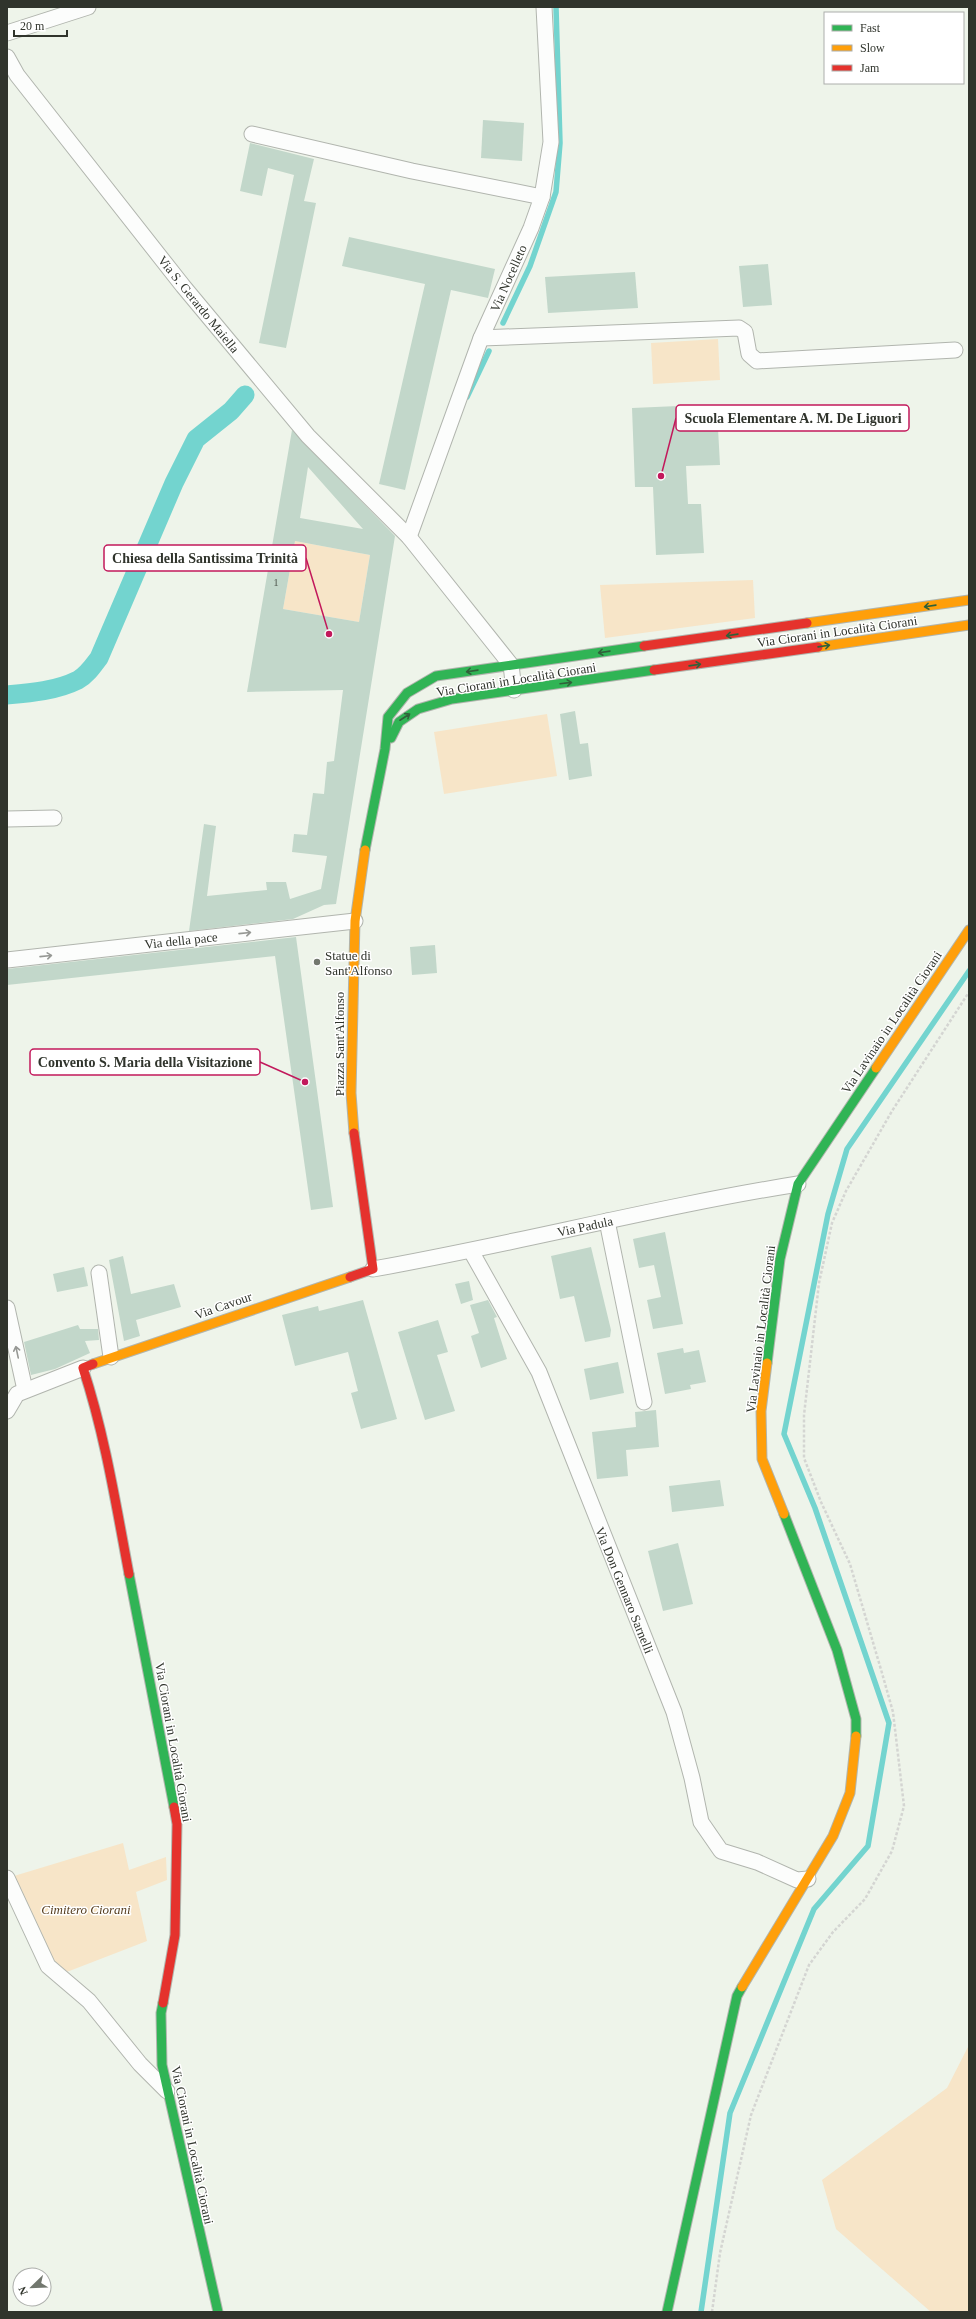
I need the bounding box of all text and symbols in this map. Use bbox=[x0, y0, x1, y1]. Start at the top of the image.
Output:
scale bar bbox=[14, 12, 67, 38]
legend bbox=[824, 12, 964, 84]
text: 20 m bbox=[20, 19, 45, 33]
text: Fast bbox=[860, 21, 881, 35]
text: Slow bbox=[860, 41, 885, 55]
text: Jam bbox=[860, 61, 880, 75]
street label: Via Nocelleto bbox=[487, 242, 530, 314]
street label: Via S. Gerardo Maiella bbox=[155, 253, 243, 356]
callout: Scuola Elementare A. M. De Liguori bbox=[676, 405, 909, 431]
text: Scuola Elementare A. M. De Liguori bbox=[684, 411, 902, 426]
callout: Chiesa della Santissima Trinità bbox=[104, 545, 306, 571]
text: Chiesa della Santissima Trinità bbox=[112, 551, 298, 566]
house number: 1 bbox=[273, 576, 279, 588]
one-way arrow bbox=[924, 602, 937, 610]
street label: Via Ciorani in Località Ciorani bbox=[756, 613, 919, 650]
one-way arrow bbox=[726, 631, 739, 639]
one-way arrow bbox=[817, 642, 830, 650]
one-way arrow bbox=[598, 648, 611, 656]
street label: Via Ciorani in Località Ciorani bbox=[435, 659, 597, 700]
one-way arrow bbox=[688, 661, 701, 669]
one-way arrow bbox=[466, 667, 479, 675]
one-way arrow bbox=[559, 679, 572, 687]
one-way arrow bbox=[399, 713, 410, 721]
street label: Via della pace bbox=[144, 929, 219, 952]
one-way arrow bbox=[238, 930, 251, 937]
place label: Statue di Sant'Alfonso bbox=[325, 948, 392, 978]
street label: Via Lavinaio in Località Ciorani bbox=[838, 948, 945, 1096]
one-way arrow bbox=[39, 952, 52, 959]
marker: Statue di Sant'Alfonso bbox=[312, 957, 322, 967]
street label: Piazza Sant'Alfonso bbox=[332, 992, 347, 1096]
callout: Convento S. Maria della Visitazione bbox=[30, 1049, 260, 1075]
text: Convento S. Maria della Visitazione bbox=[38, 1055, 252, 1070]
street label: Via Padula bbox=[556, 1213, 615, 1240]
street label: Via Lavinaio in Località Ciorani bbox=[743, 1244, 778, 1414]
street label: Via Cavour bbox=[193, 1288, 254, 1322]
one-way arrow bbox=[12, 1346, 20, 1359]
street label: Via Don Gennaro Sarnelli bbox=[592, 1525, 657, 1656]
street label: Via Ciorani in Località Ciorani bbox=[152, 1661, 195, 1823]
park label: Cimitero Ciorani bbox=[41, 1902, 131, 1917]
street label: Via Ciorani in Località Ciorani bbox=[168, 2064, 217, 2226]
north arrow bbox=[12, 2267, 52, 2307]
text: N bbox=[16, 2285, 30, 2297]

